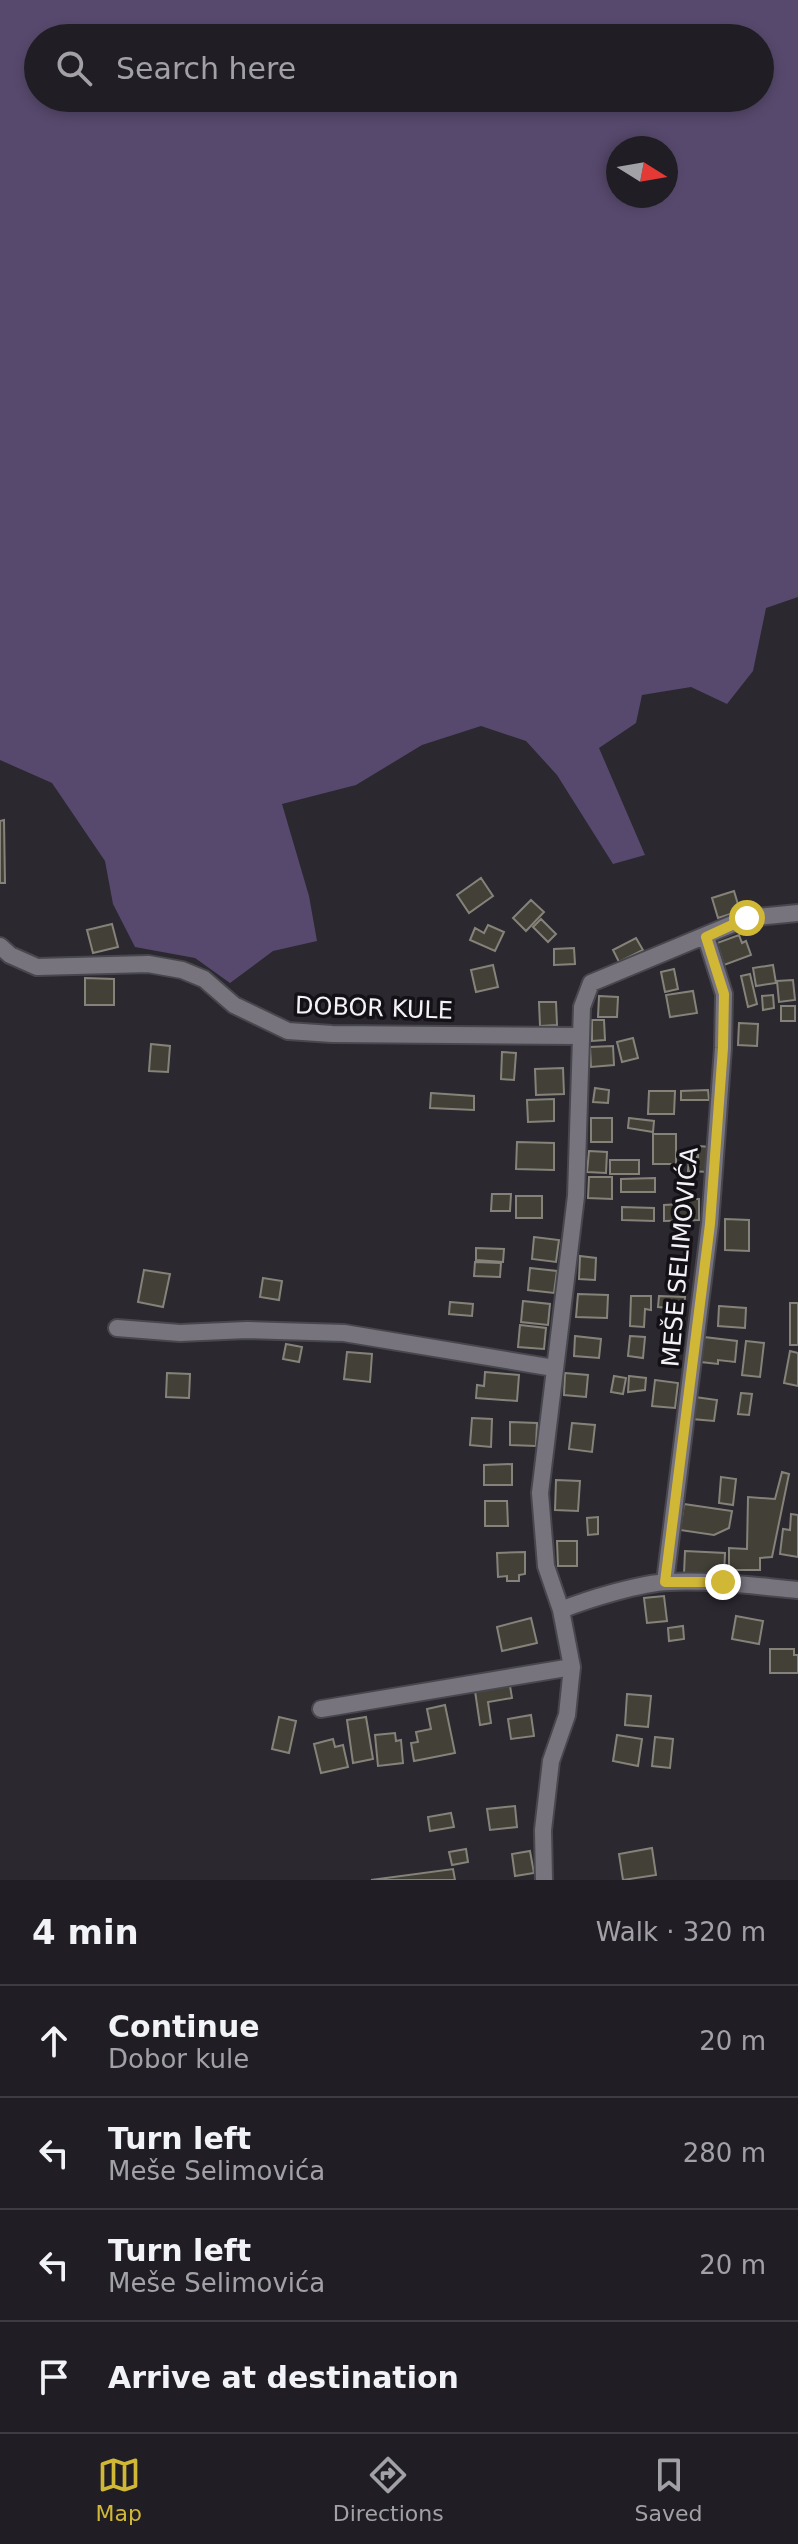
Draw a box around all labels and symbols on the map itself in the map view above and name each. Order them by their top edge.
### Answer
north arrow [606,136,678,208]
route start [729,900,765,936]
street label: DOBOR KULE [295,991,453,1025]
street label: MEŠE SELIMOVIĆA [654,1145,704,1368]
route end [705,1564,741,1600]

